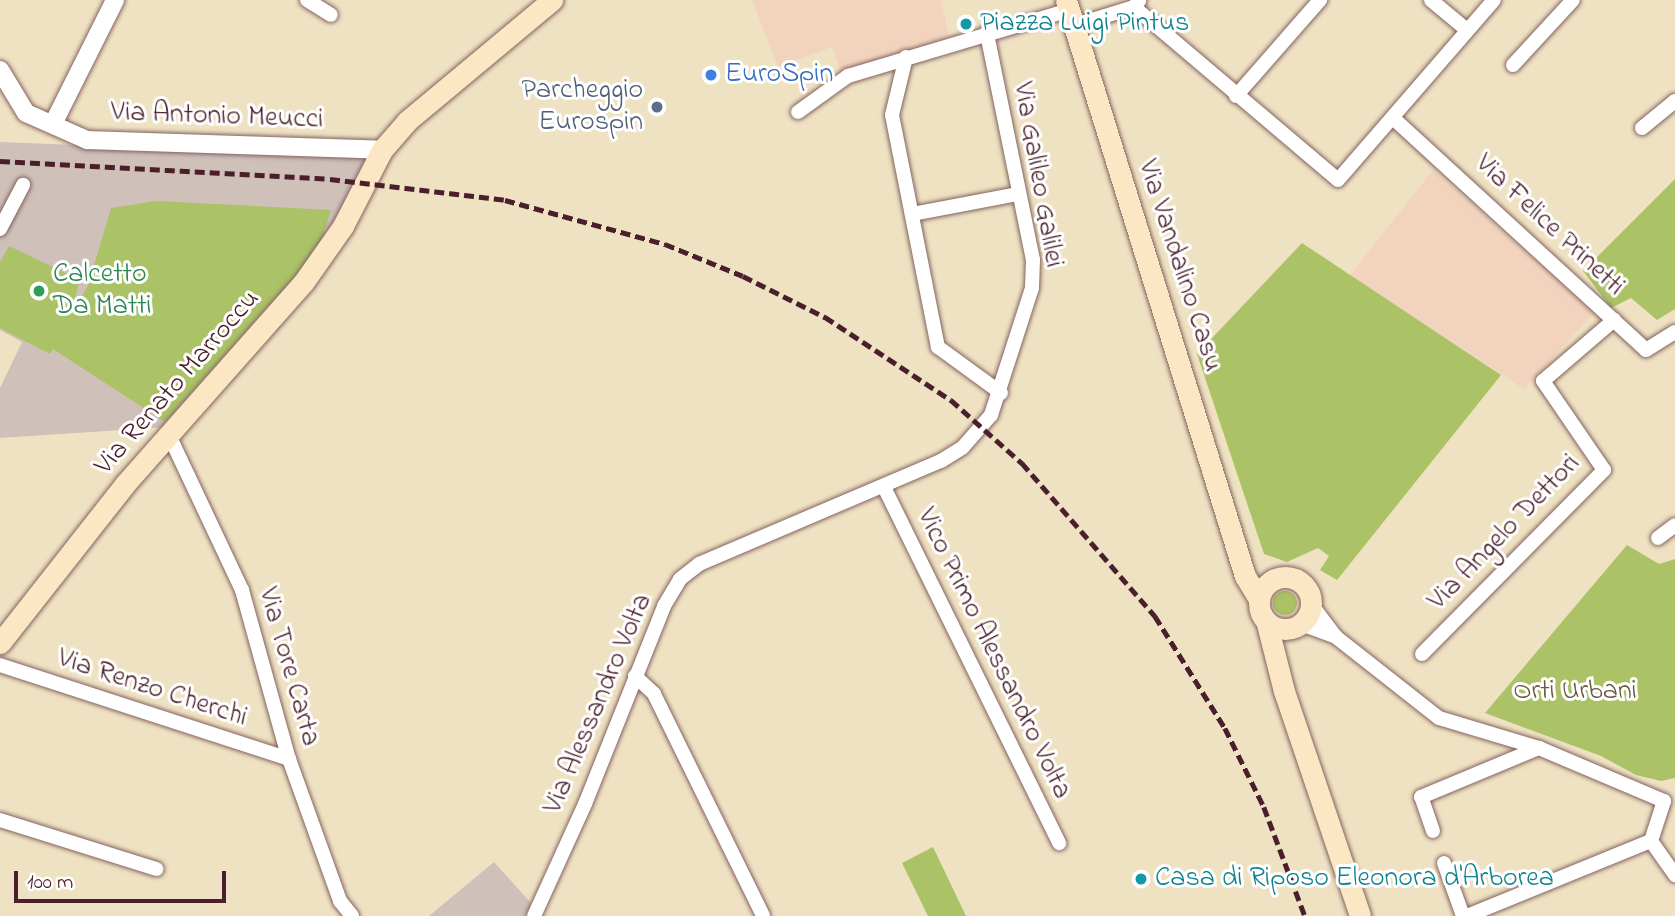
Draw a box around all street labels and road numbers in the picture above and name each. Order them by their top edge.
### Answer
street label: Via Galileo Galilei [1004,80,1070,270]
street label: Via Antonio Meucci [110,97,324,137]
street label: Via Felice Prinetti [1467,148,1631,304]
street label: Via Vandalino Casu [1129,156,1229,376]
street label: Via Renato Marroccu [88,283,268,483]
street label: Via Angelo Dettori [1422,448,1588,618]
street label: Vico Primo Alessandro Volta [908,503,1078,805]
street label: Via Tore Carta [249,584,327,750]
street label: Via Alessandro Volta [537,589,661,819]
street label: Via Renzo Cherchi [53,643,251,735]

